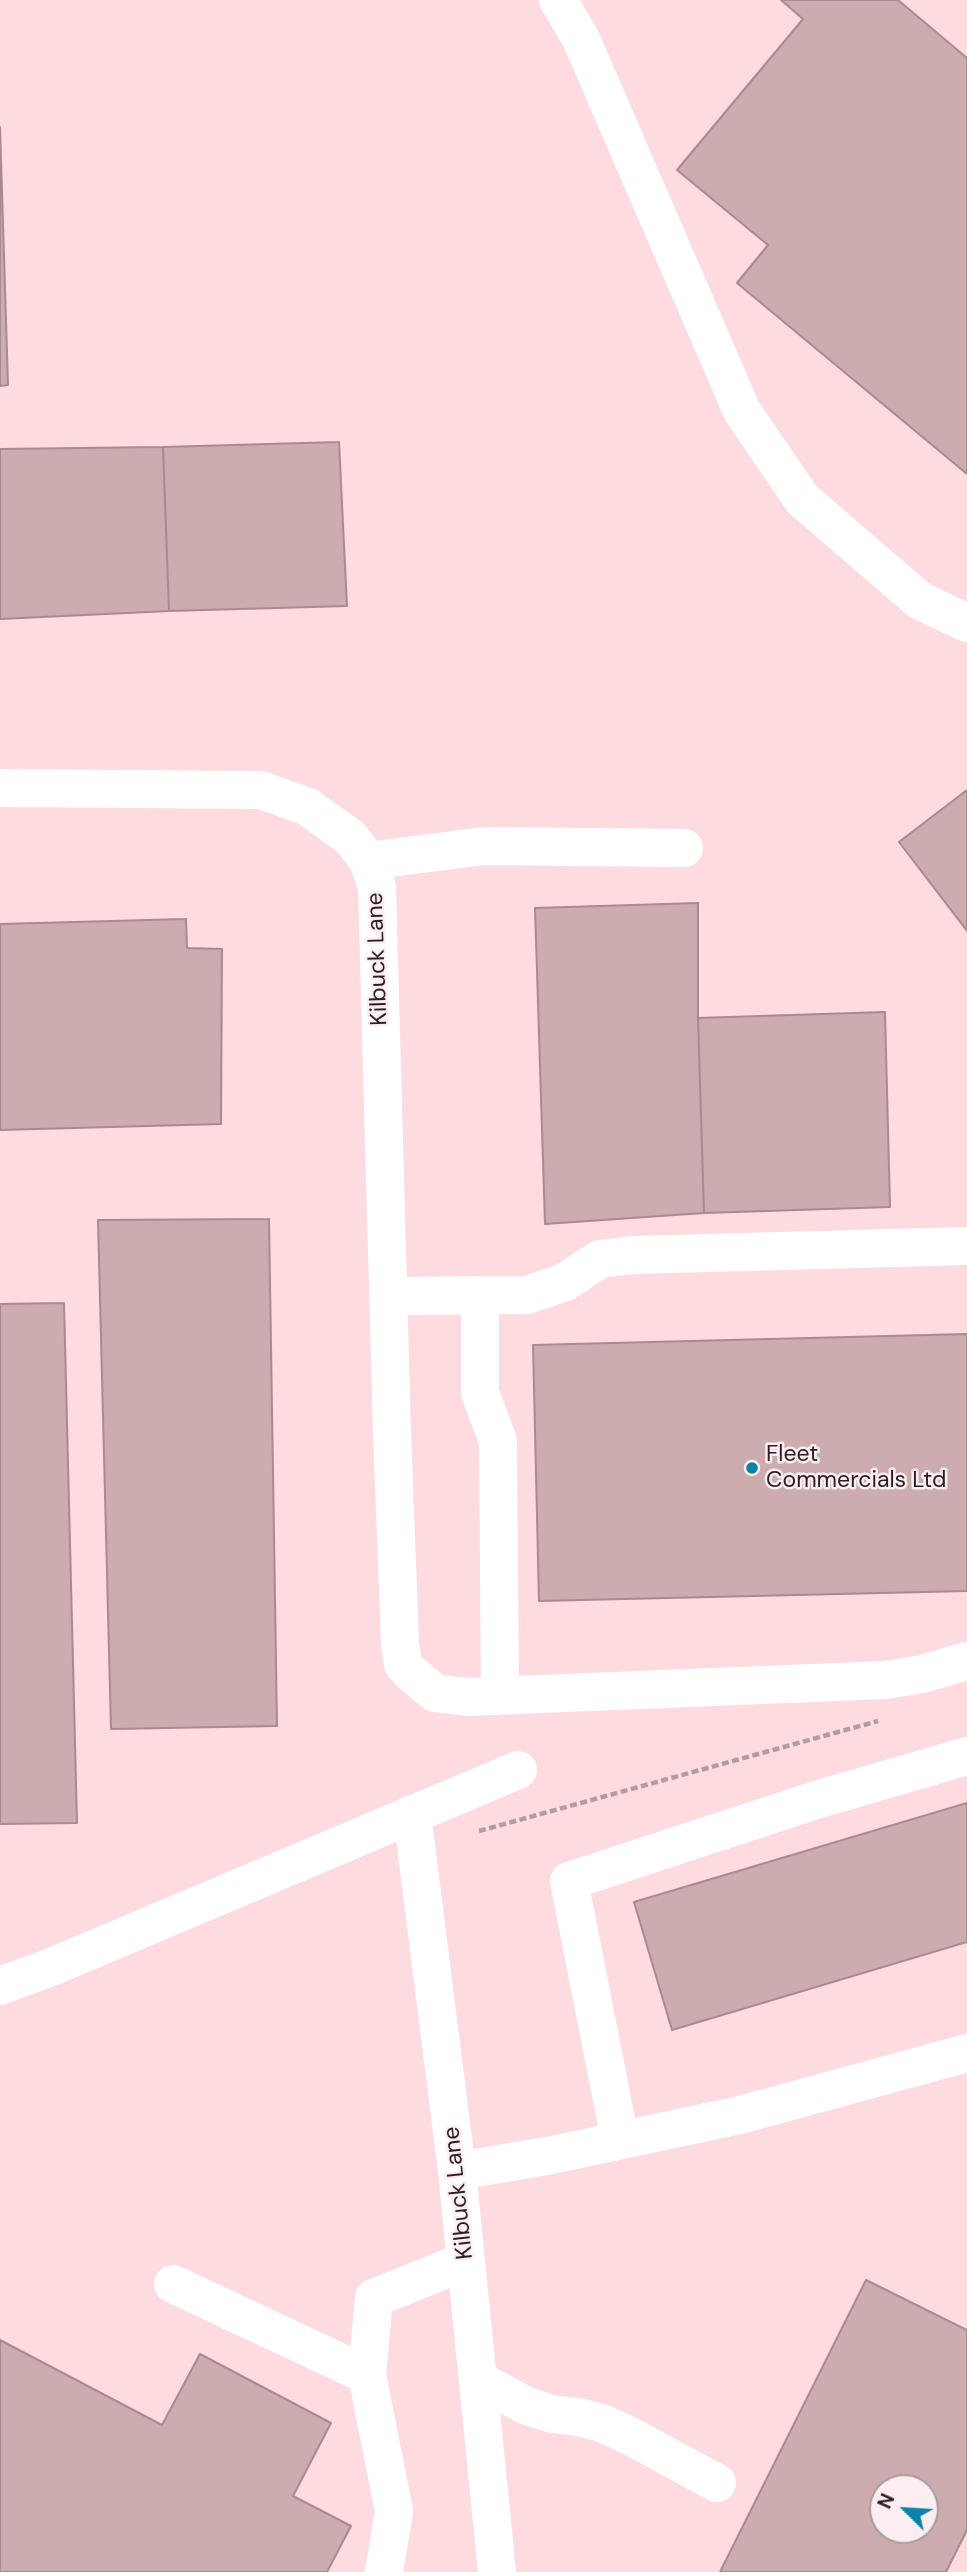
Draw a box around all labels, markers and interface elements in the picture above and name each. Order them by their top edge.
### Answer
street label: Kilbuck Lane [362,892,394,1026]
place label: Fleet Commercials Ltd [766,1441,946,1495]
marker: Fleet Commercials Ltd [744,1460,760,1476]
street label: Kilbuck Lane [438,2125,480,2261]
north arrow [869,2474,939,2544]
text: N [872,2490,900,2512]

